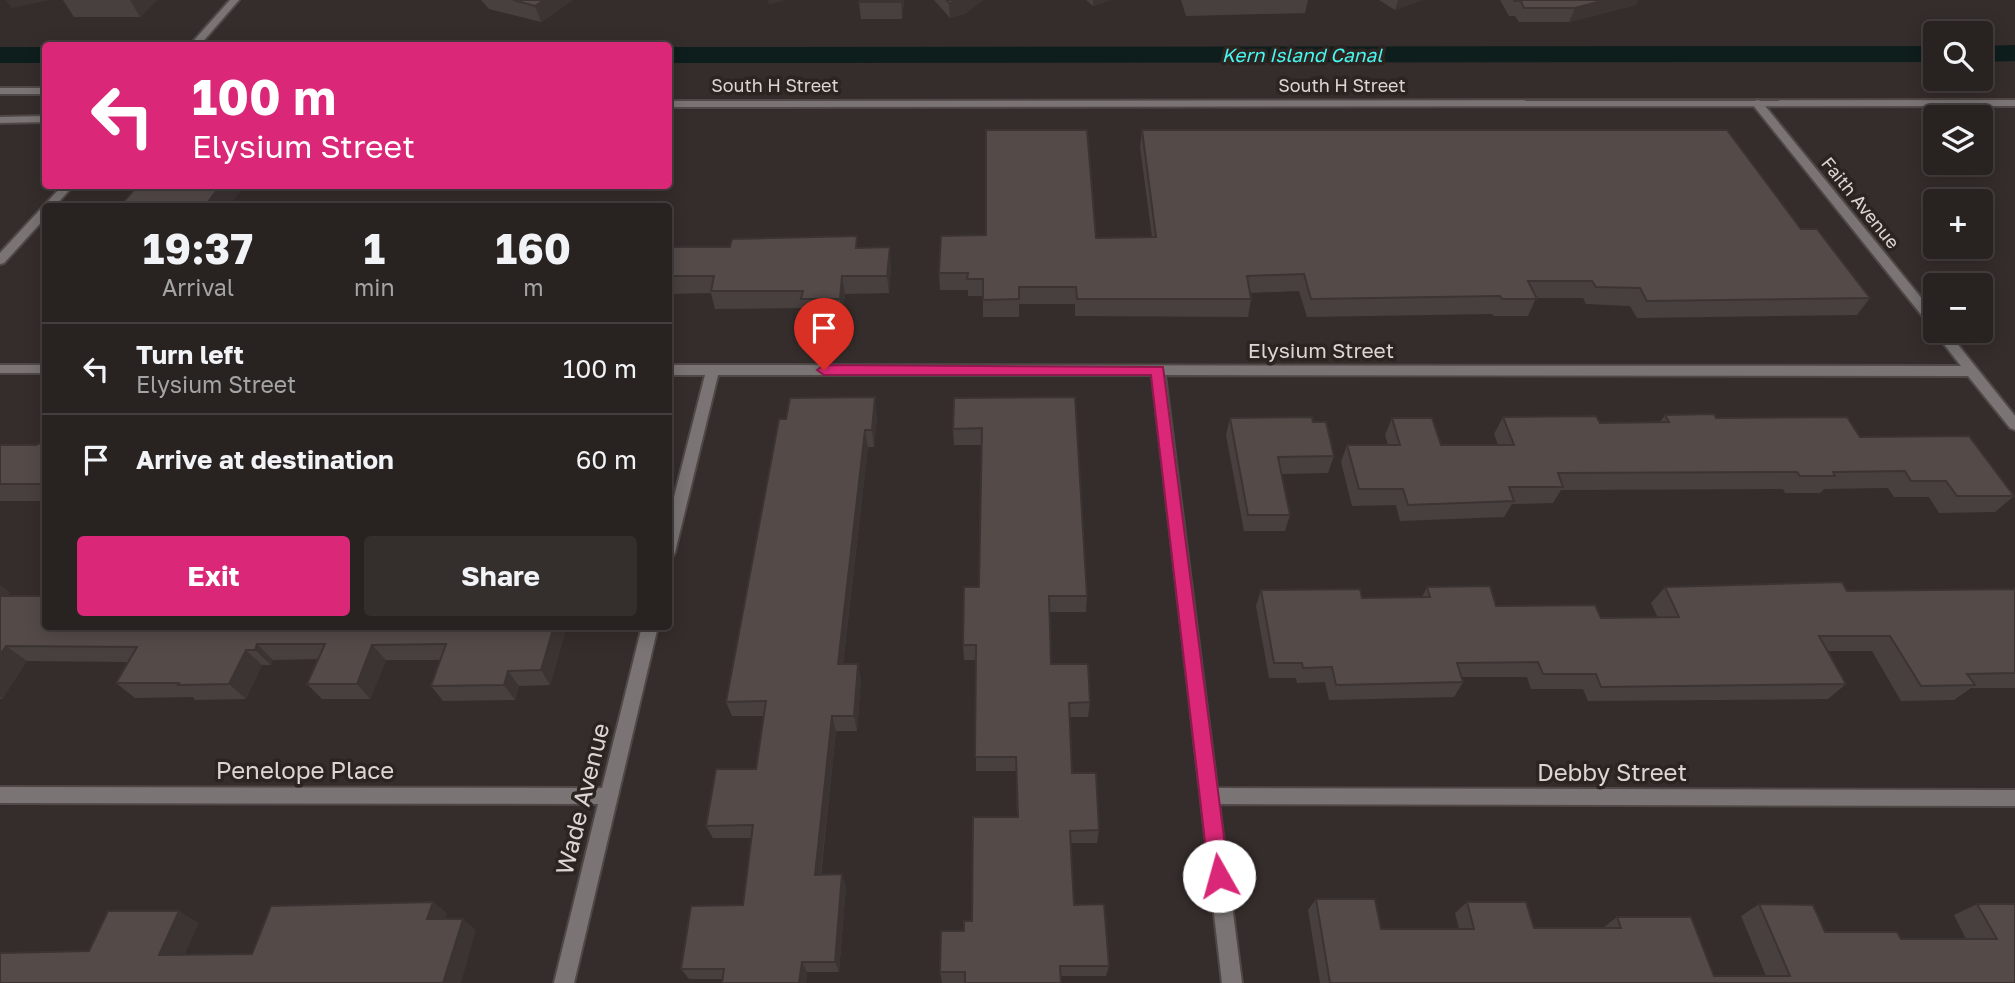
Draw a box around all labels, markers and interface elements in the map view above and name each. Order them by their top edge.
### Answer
map controls [1923,21,1993,343]
button: search [1923,21,1993,91]
water label: Kern Island Canal [1222,43,1383,66]
text: 100 m [192,67,336,126]
icon: left [77,70,168,161]
street label: South H Street [711,74,839,96]
street label: South H Street [1278,74,1406,96]
button: layers [1923,105,1993,175]
text: Elysium Street [192,127,415,165]
street label: Faith Avenue [1817,152,1904,253]
button: + [1923,189,1993,259]
text: 19:37 [143,223,253,273]
text: 1 [364,223,385,273]
text: 160 [496,223,571,273]
text: Arrival [162,273,234,301]
text: min [354,273,395,301]
text: m [523,273,544,301]
button: − [1923,273,1993,343]
pin [794,298,854,370]
icon: arrive [805,309,843,347]
street label: Elysium Street [1248,337,1394,363]
text: Turn left [136,339,244,370]
icon: left [77,350,115,388]
text: 100 m [563,353,637,384]
text: Elysium Street [136,370,296,398]
icon: arrive [77,441,115,479]
text: Arrive at destination [136,444,394,475]
text: 60 m [576,444,637,475]
button: Exit [77,536,350,616]
button: Share [364,536,637,616]
street label: Wade Avenue [549,720,614,877]
street label: Penelope Place [216,755,394,784]
street label: Debby Street [1537,757,1687,786]
position arrow [1182,839,1256,913]

